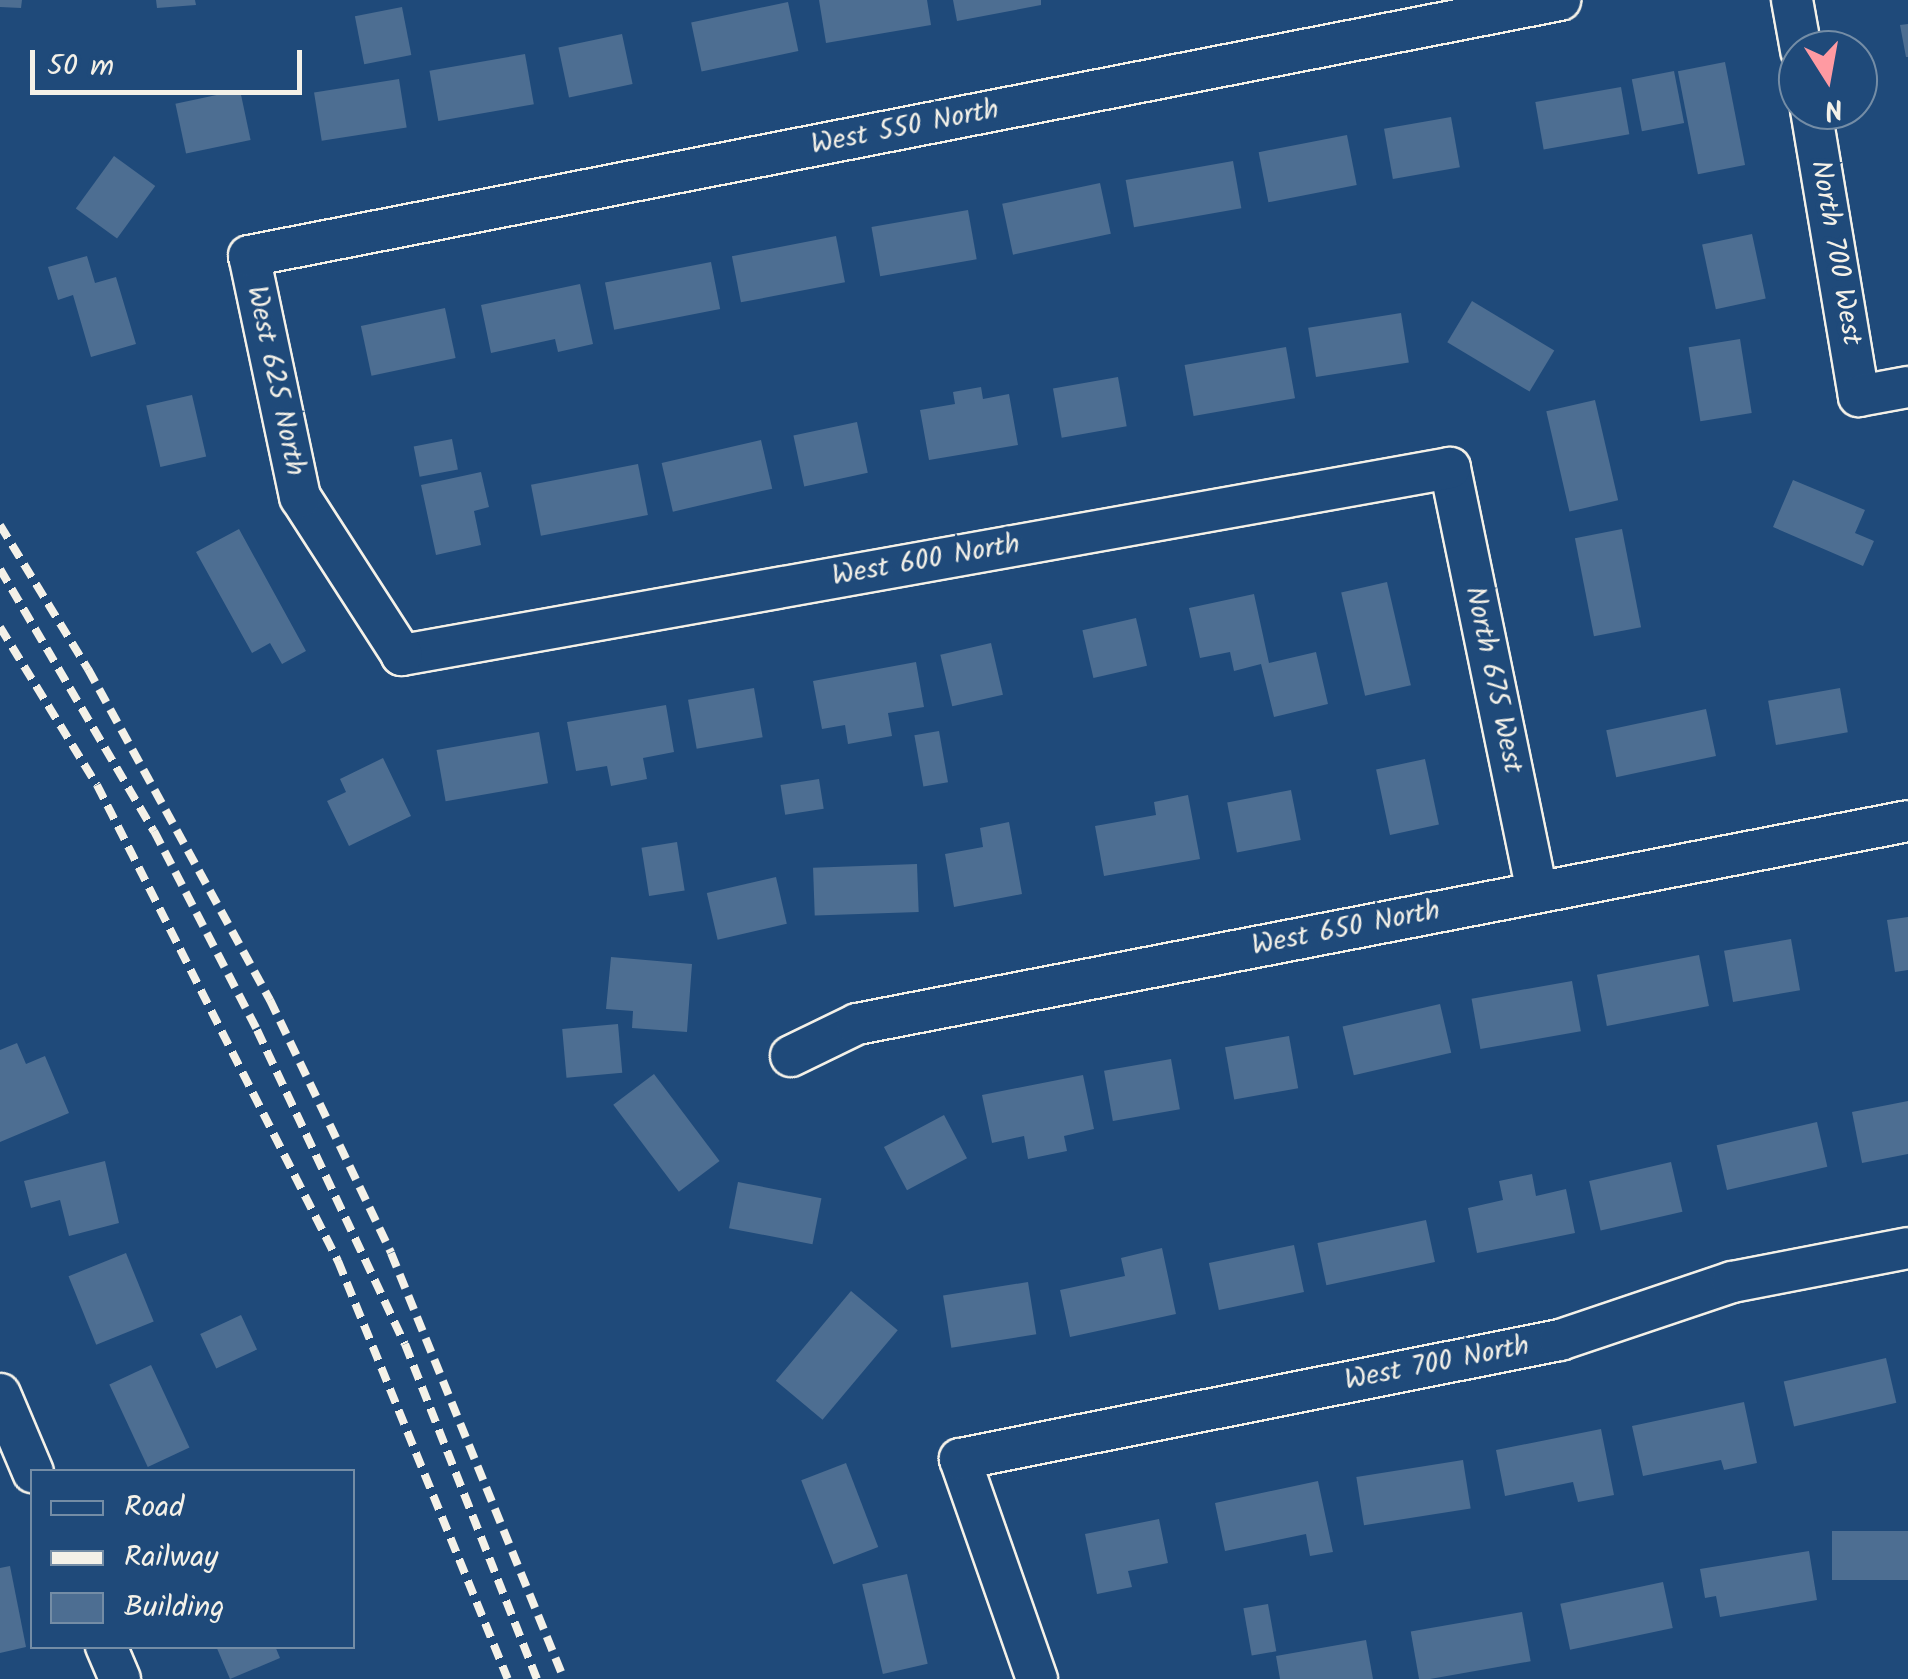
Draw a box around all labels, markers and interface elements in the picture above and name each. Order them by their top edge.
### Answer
scale bar [35,30,308,92]
north arrow [1778,30,1878,130]
text: 50 m [47,43,114,91]
text: N [1820,84,1846,132]
street label: West 550 North [808,93,1002,163]
street label: North 700 West [1802,158,1868,348]
street label: West 625 North [238,283,312,479]
street label: West 600 North [830,528,1022,594]
street label: North 675 West [1457,584,1529,776]
street label: West 650 North [1249,894,1443,964]
street label: West 700 North [1342,1330,1532,1398]
legend [30,1469,355,1649]
text: Road [124,1484,184,1532]
text: Railway [124,1534,218,1582]
text: Building [124,1584,224,1632]

